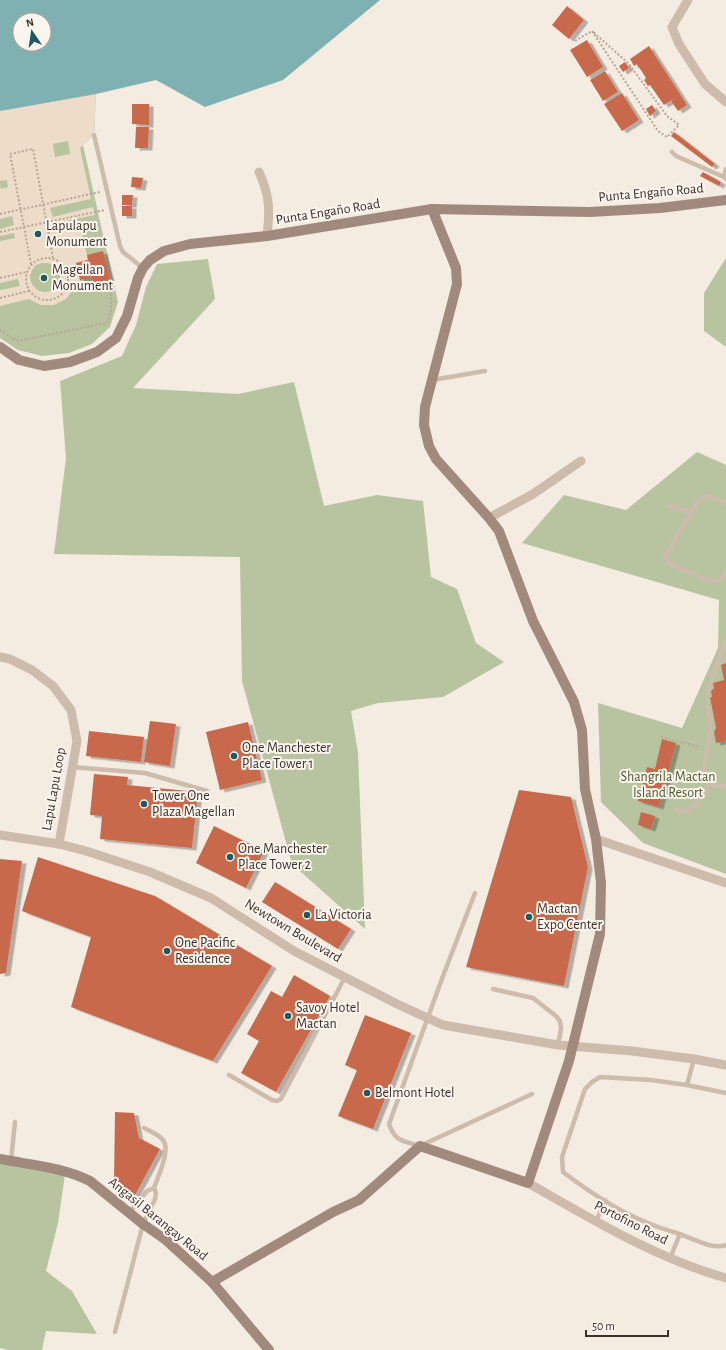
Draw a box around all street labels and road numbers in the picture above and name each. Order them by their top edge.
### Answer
street label: Punta Engaño Road [598,181,704,205]
street label: Punta Engaño Road [275,197,381,227]
street label: Lapu Lapu Loop [40,746,68,832]
street label: Newtown Boulevard [242,897,344,965]
street label: Angasil Barangay Road [106,1175,210,1263]
street label: Portofino Road [592,1198,670,1248]

